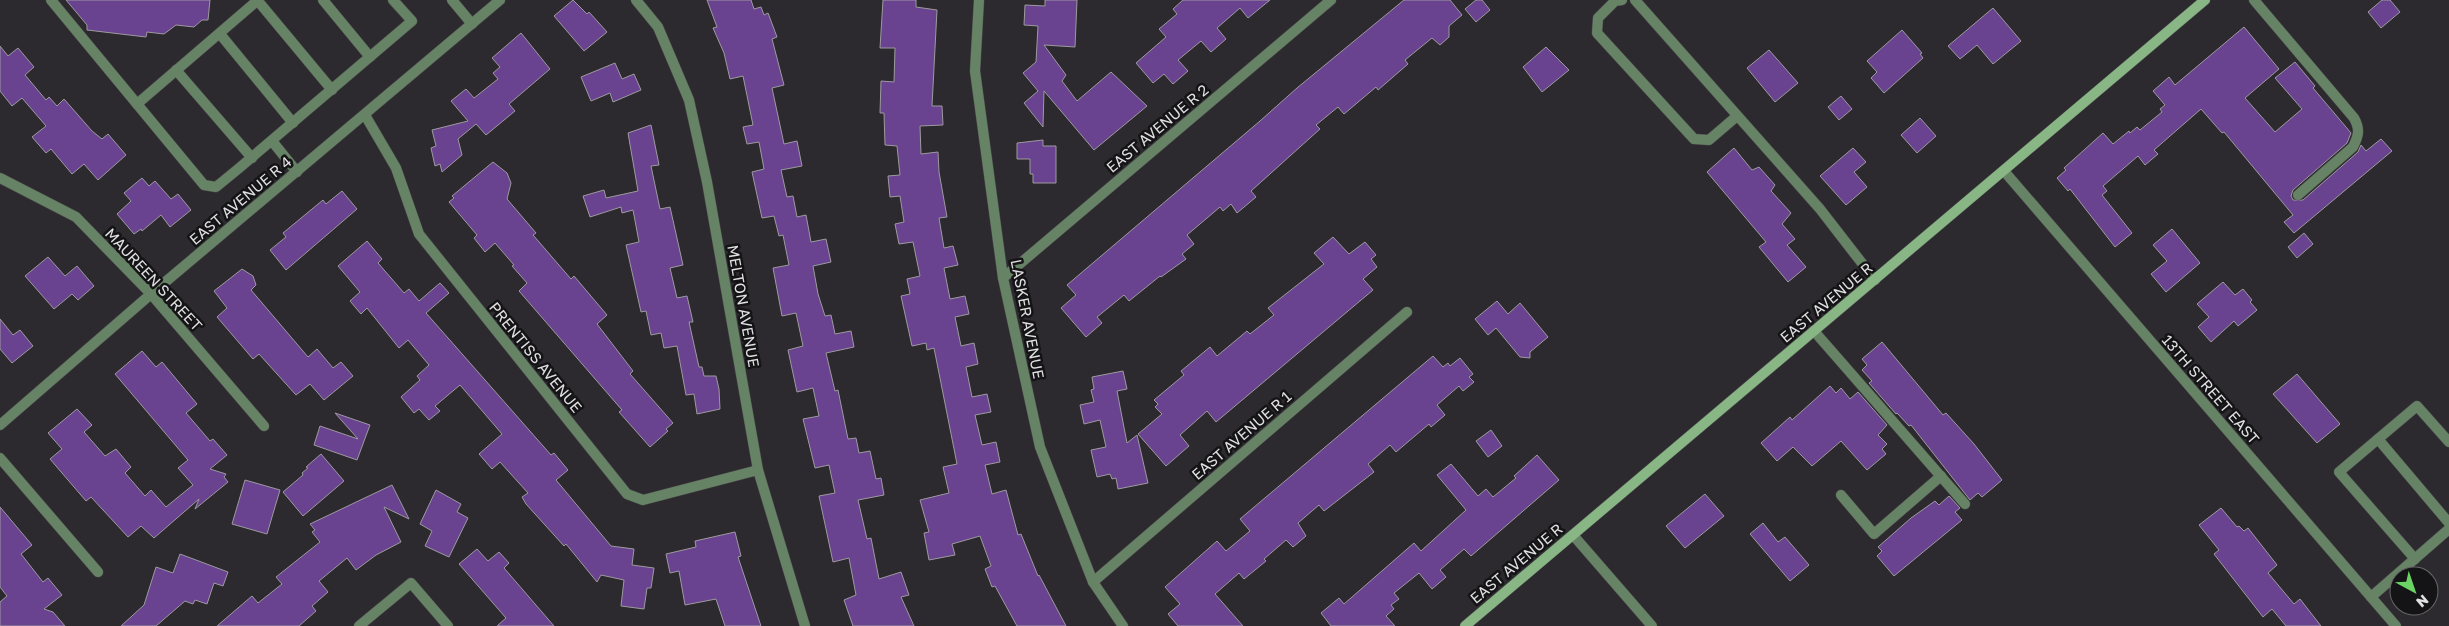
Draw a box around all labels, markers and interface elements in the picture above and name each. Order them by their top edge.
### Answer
street label: EAST AVENUE R 2 [1102,80,1212,176]
street label: EAST AVENUE R 4 [185,152,295,248]
street label: MAUREEN STREET [102,224,206,334]
street label: MELTON AVENUE [724,243,764,369]
street label: LASKER AVENUE [1008,258,1048,380]
street label: EAST AVENUE R [1776,258,1876,346]
street label: PRENTISS AVENUE [486,298,586,416]
street label: 13TH STREET EAST [2159,331,2263,447]
street label: EAST AVENUE R 1 [1188,387,1294,483]
street label: EAST AVENUE R [1466,519,1566,607]
north arrow [2389,566,2439,616]
text: N [2413,591,2432,611]

